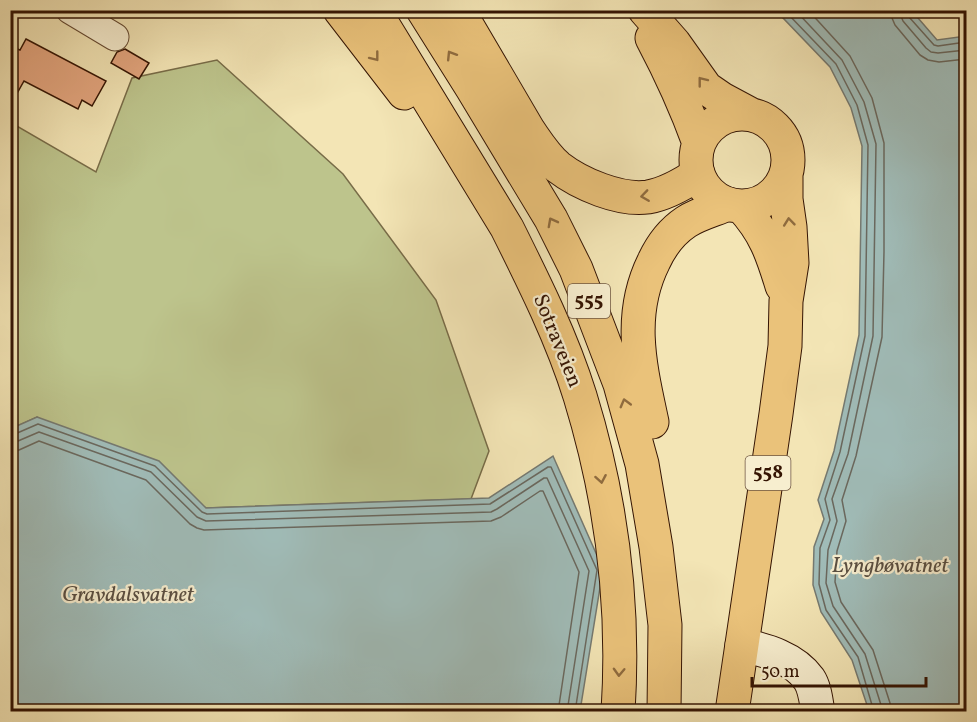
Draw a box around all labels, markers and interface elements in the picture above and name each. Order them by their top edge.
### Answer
one-way arrow [368,50,379,61]
one-way arrow [448,51,459,62]
one-way arrow [698,77,709,88]
one-way arrow [640,190,649,202]
one-way arrow [548,218,559,229]
one-way arrow [783,218,796,227]
road number: 555 [568,284,610,318]
street label: Sotraveien [525,290,589,392]
one-way arrow [620,398,632,409]
road number: 558 [746,456,790,490]
one-way arrow [594,473,607,483]
water label: Lyngbøvatnet [832,551,949,582]
water label: Gravdalsvatnet [62,580,195,611]
scale bar [752,650,926,688]
text: 50 m [761,660,800,685]
one-way arrow [613,668,625,677]

